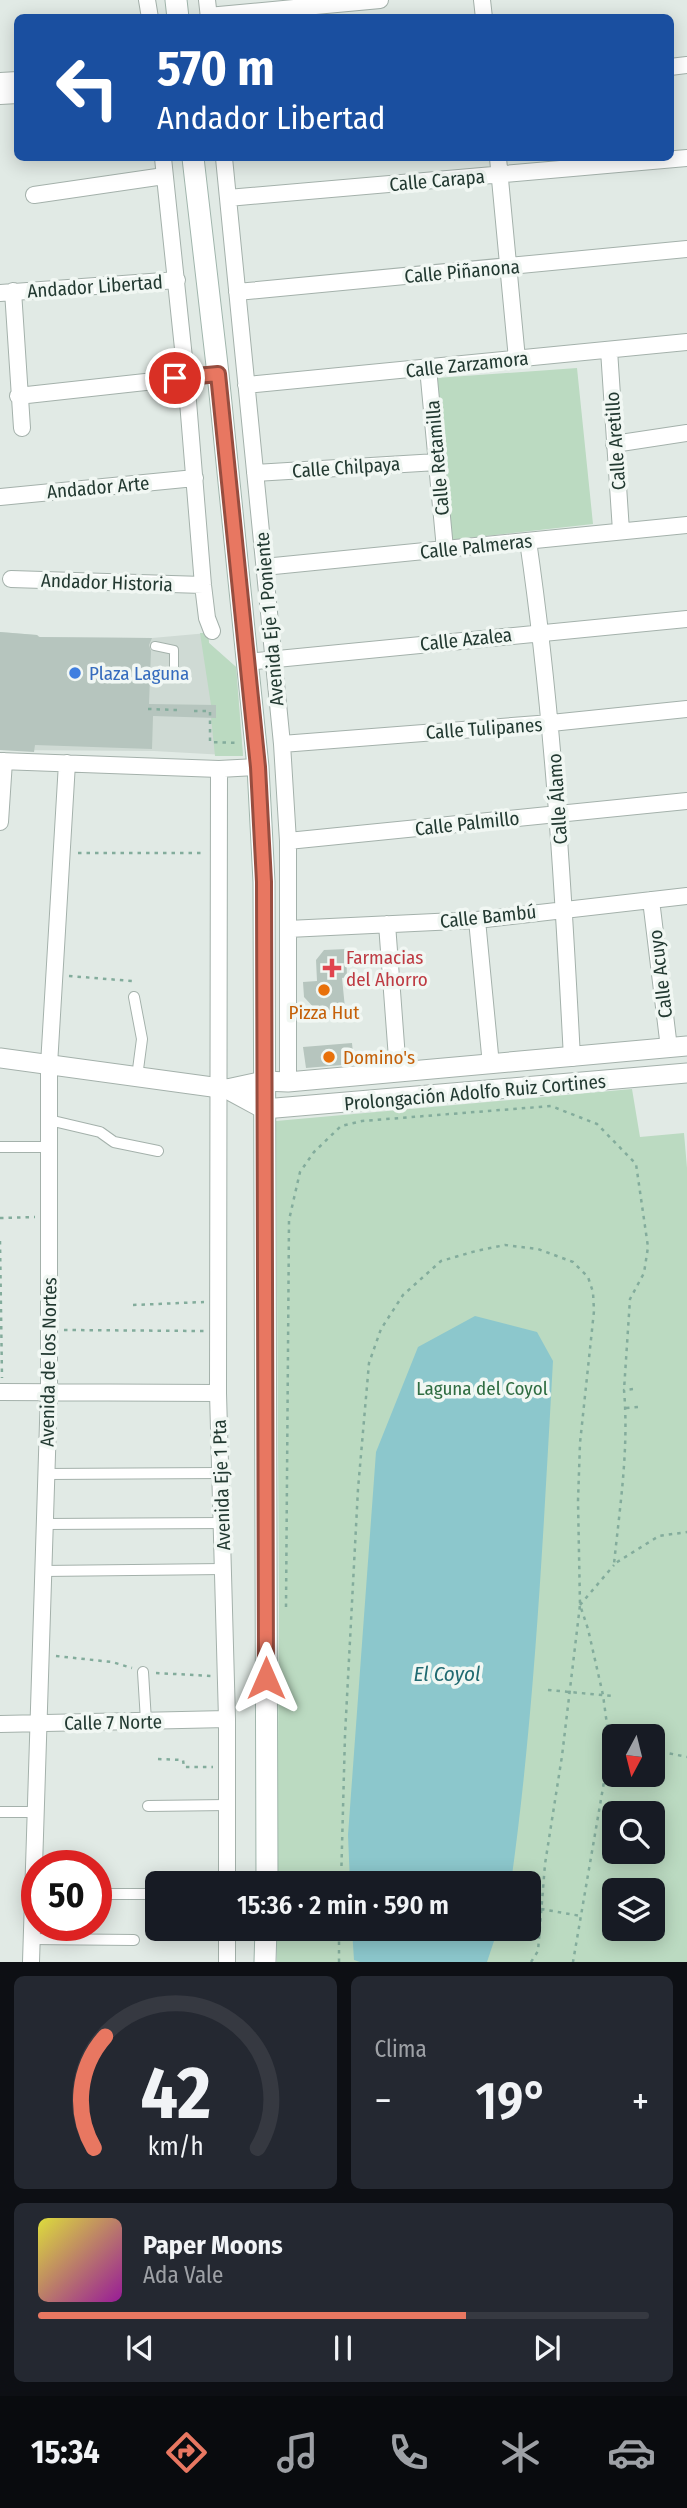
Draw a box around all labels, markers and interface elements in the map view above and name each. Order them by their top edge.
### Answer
text: 570 m [157,39,275,98]
icon: left [42,42,133,133]
text: Andador Libertad [157,99,386,137]
street label: Calle Carapa [388,165,486,196]
street label: Calle Piñanona [403,255,521,288]
street label: Andador Libertad [27,270,164,303]
street label: Calle Zarzamora [405,347,530,382]
pin [145,348,205,408]
icon: arrive [156,359,194,397]
street label: Calle Aretillo [601,391,630,491]
street label: Calle Retamilla [421,399,454,517]
street label: Calle Chilpaya [291,452,401,483]
street label: Andador Arte [46,472,150,503]
street label: Calle Palmeras [419,529,533,564]
street label: Avenida Eje 1 Poniente [250,531,289,707]
street label: Andador Historia [41,569,173,596]
street label: Calle Azalea [419,623,513,656]
place label: Plaza Laguna [89,662,189,685]
marker: Plaza Laguna [67,665,83,681]
street label: Calle Tulipanes [425,713,543,744]
street label: Calle Álamo [543,753,572,845]
street label: Calle Palmillo [414,807,520,840]
street label: Calle Bambú [439,900,537,933]
street label: Calle Acuyo [644,929,677,1019]
place label: Farmacias del Ahorro [346,946,428,991]
marker: Farmacias del Ahorro [324,960,340,976]
marker: Pizza Hut [316,982,332,998]
place label: Pizza Hut [289,1001,360,1024]
place label: Domino's [343,1046,415,1069]
marker: Domino's [321,1049,337,1065]
street label: Prolongación Adolfo Ruiz Cortines [343,1070,607,1115]
street label: Avenida de los Nortes [36,1277,61,1447]
park label: Laguna del Coyol [416,1377,548,1400]
street label: Avenida Eje 1 Pta [208,1419,235,1551]
position arrow [229,1641,303,1715]
water label: El Coyol [413,1661,481,1687]
street label: Calle 7 Norte [64,1710,162,1735]
north arrow [602,1724,665,1787]
map controls [602,1724,665,1941]
button: search [602,1801,665,1864]
speed limit sign: 50 [21,1850,112,1941]
button: layers [602,1878,665,1941]
text: 15:36 · 2 min · 590 m [237,1890,449,1921]
text: Clima [375,2035,427,2063]
text: 42 [140,2051,210,2138]
text: 19° [475,2070,548,2133]
text: − [375,2078,392,2124]
text: + [632,2078,649,2124]
text: km/h [147,2132,203,2162]
text: Paper Moons [143,2230,283,2261]
text: Ada Vale [143,2261,223,2289]
icon: previous [121,2329,159,2367]
icon: pause [324,2329,362,2367]
icon: next [528,2329,566,2367]
icon: directions [162,2428,211,2477]
icon: music [273,2428,322,2477]
icon: phone [384,2428,433,2477]
icon: climate [496,2428,545,2477]
icon: car [607,2428,656,2477]
text: 15:34 [31,2433,100,2471]

